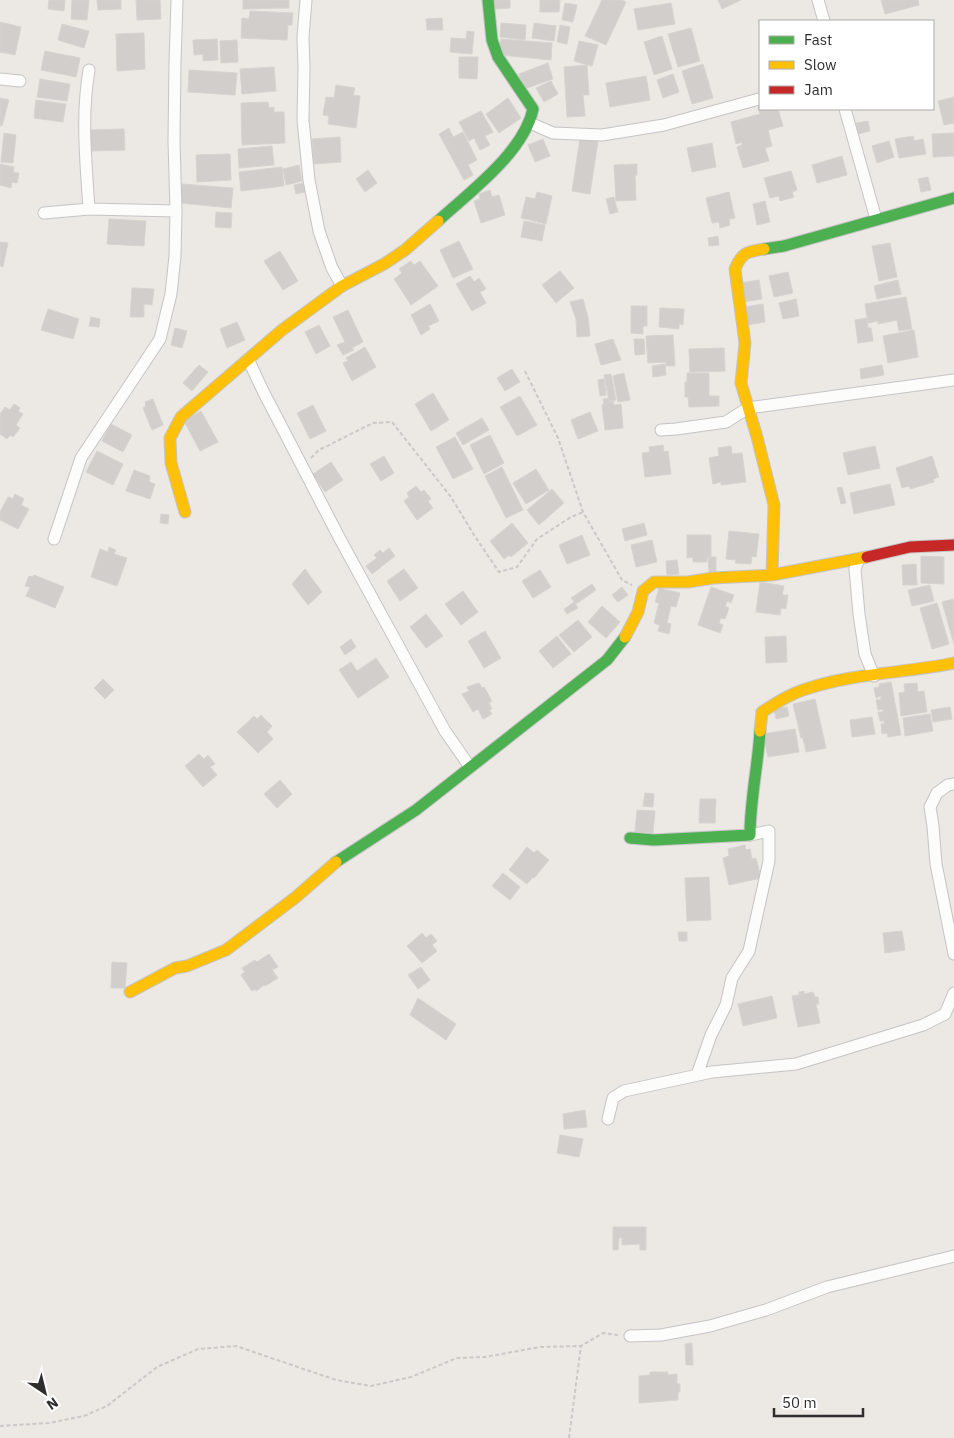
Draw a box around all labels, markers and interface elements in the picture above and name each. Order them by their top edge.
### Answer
legend [759,20,934,110]
text: Fast [804,30,832,49]
text: Slow [804,55,837,74]
text: Jam [804,80,833,99]
north arrow [20,1368,70,1418]
scale bar [774,1386,863,1418]
text: N [43,1393,62,1414]
text: 50 m [782,1393,817,1412]

